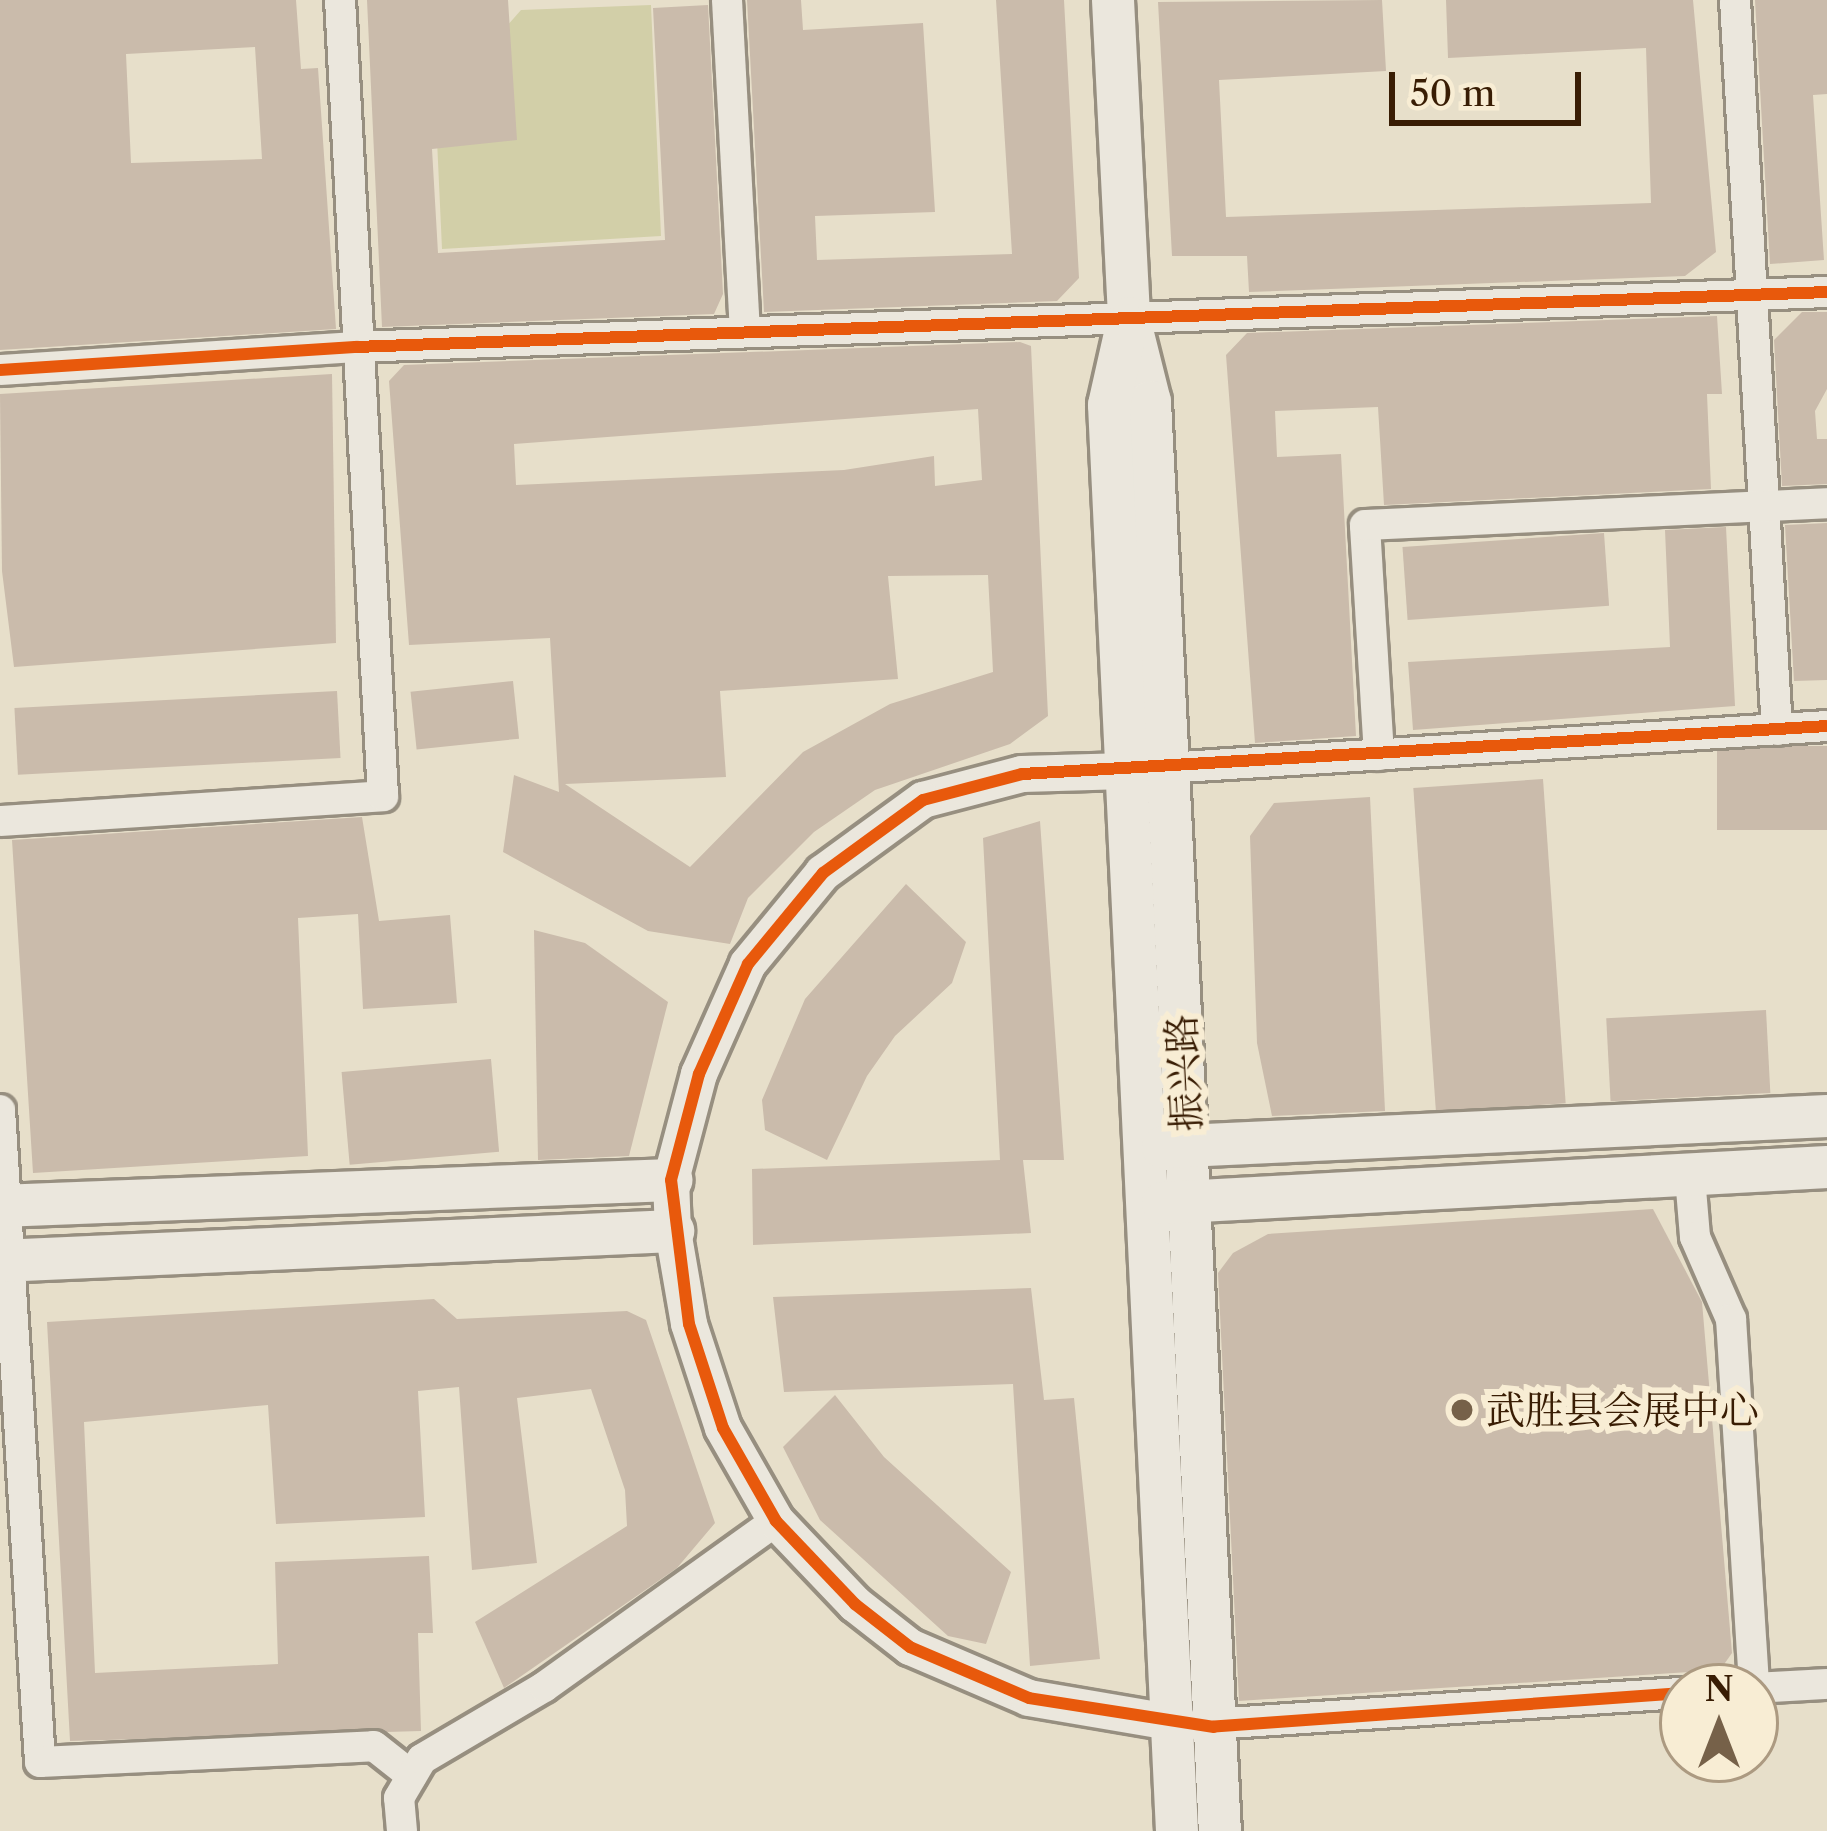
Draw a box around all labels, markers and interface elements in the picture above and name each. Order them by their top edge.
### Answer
scale bar [1395,48,1587,122]
text: 50 m [1410,71,1495,115]
street label: 振兴路 [1158,1013,1210,1133]
place label: 武胜县会展中心 [1486,1387,1759,1433]
marker: 武胜县会展中心 [1449,1397,1475,1423]
north arrow [1659,1663,1779,1783]
text: N [1705,1669,1733,1710]

